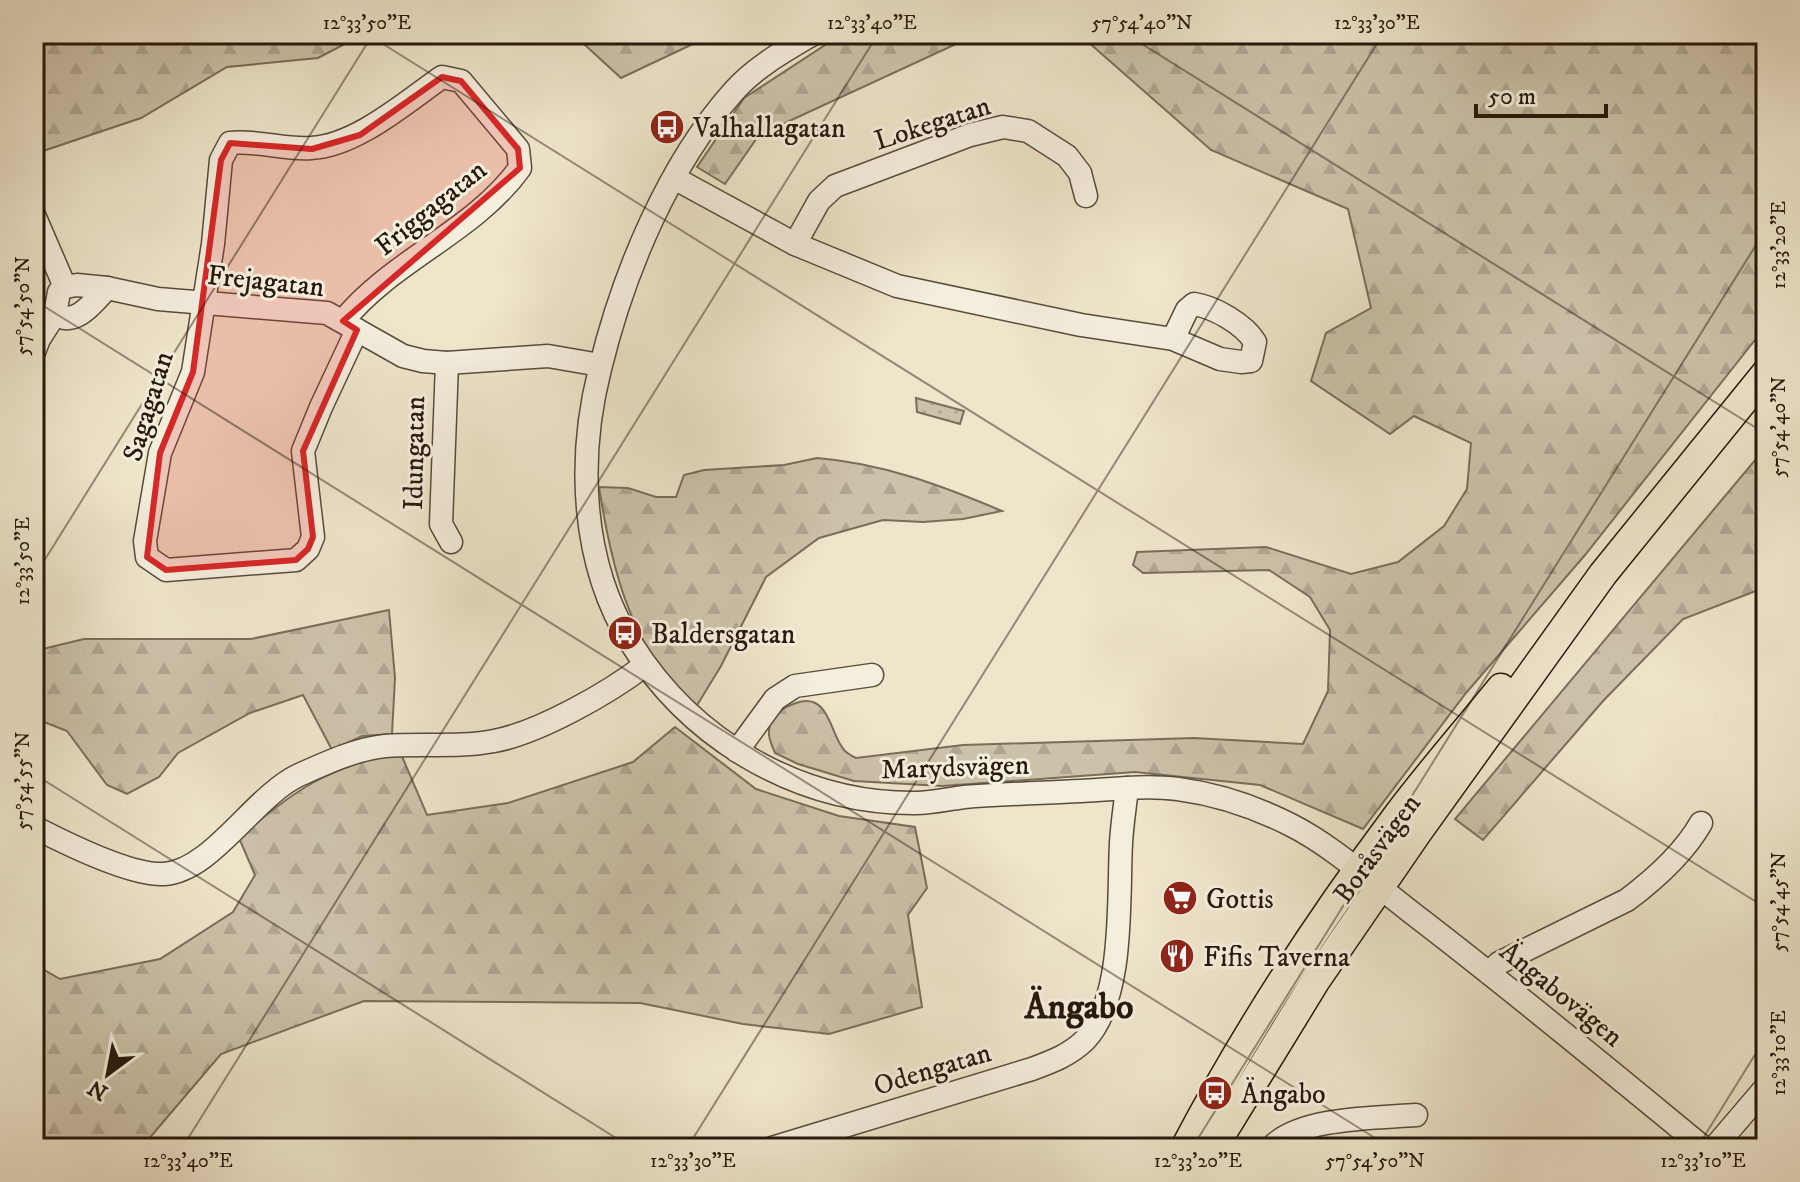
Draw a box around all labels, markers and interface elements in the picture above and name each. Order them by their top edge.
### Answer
text: 12°33'50"E [323,11,411,36]
text: 12°33'40"E [827,11,917,36]
text: 57°54'40"N [1091,11,1193,36]
text: 12°33'30"E [1334,11,1420,36]
scale bar [1476,68,1606,118]
text: 50 m [1488,82,1536,112]
street label: Lokegatan [870,88,995,159]
bus stop icon: Valhallagatan [648,108,686,146]
place label: Valhallagatan [692,111,846,146]
street label: Friggagatan [368,152,494,264]
text: 12°33'20"E [1767,201,1792,289]
text: 57°54'50"N [11,256,36,356]
street label: Frejagatan [206,258,326,305]
street label: Sagagatan [115,347,182,466]
text: 57°54'40"N [1767,376,1792,478]
street label: Idungatan [396,395,433,511]
text: 12°33'50"E [11,517,36,605]
bus stop icon: Baldersgatan [606,614,644,652]
place label: Baldersgatan [651,617,796,652]
text: 57°54'55"N [11,732,36,830]
street label: Marydsvägen [880,747,1030,788]
street label: Boråsvägen [1326,787,1429,911]
text: 57°54'45"N [1767,852,1792,952]
supermarket icon: Gottis [1161,879,1199,917]
place label: Gottis [1206,882,1274,917]
street label: Ängabovägen [1492,934,1630,1055]
restaurant icon: Fifis Taverna [1158,937,1196,975]
place label: Fifis Taverna [1203,940,1350,975]
district label: Ängabo [1024,985,1133,1030]
text: 12°33'10"E [1767,1010,1792,1096]
north arrow [68,1034,148,1114]
street label: Odengatan [869,1035,996,1104]
text: N [83,1073,113,1106]
bus stop icon: Ängabo [1196,1074,1234,1112]
place label: Ängabo [1241,1077,1326,1112]
text: 12°33'40"E [143,1149,233,1174]
text: 12°33'30"E [650,1149,736,1174]
text: 12°33'20"E [1154,1149,1242,1174]
text: 57°54'50"N [1325,1149,1425,1174]
text: 12°33'10"E [1660,1149,1746,1174]

